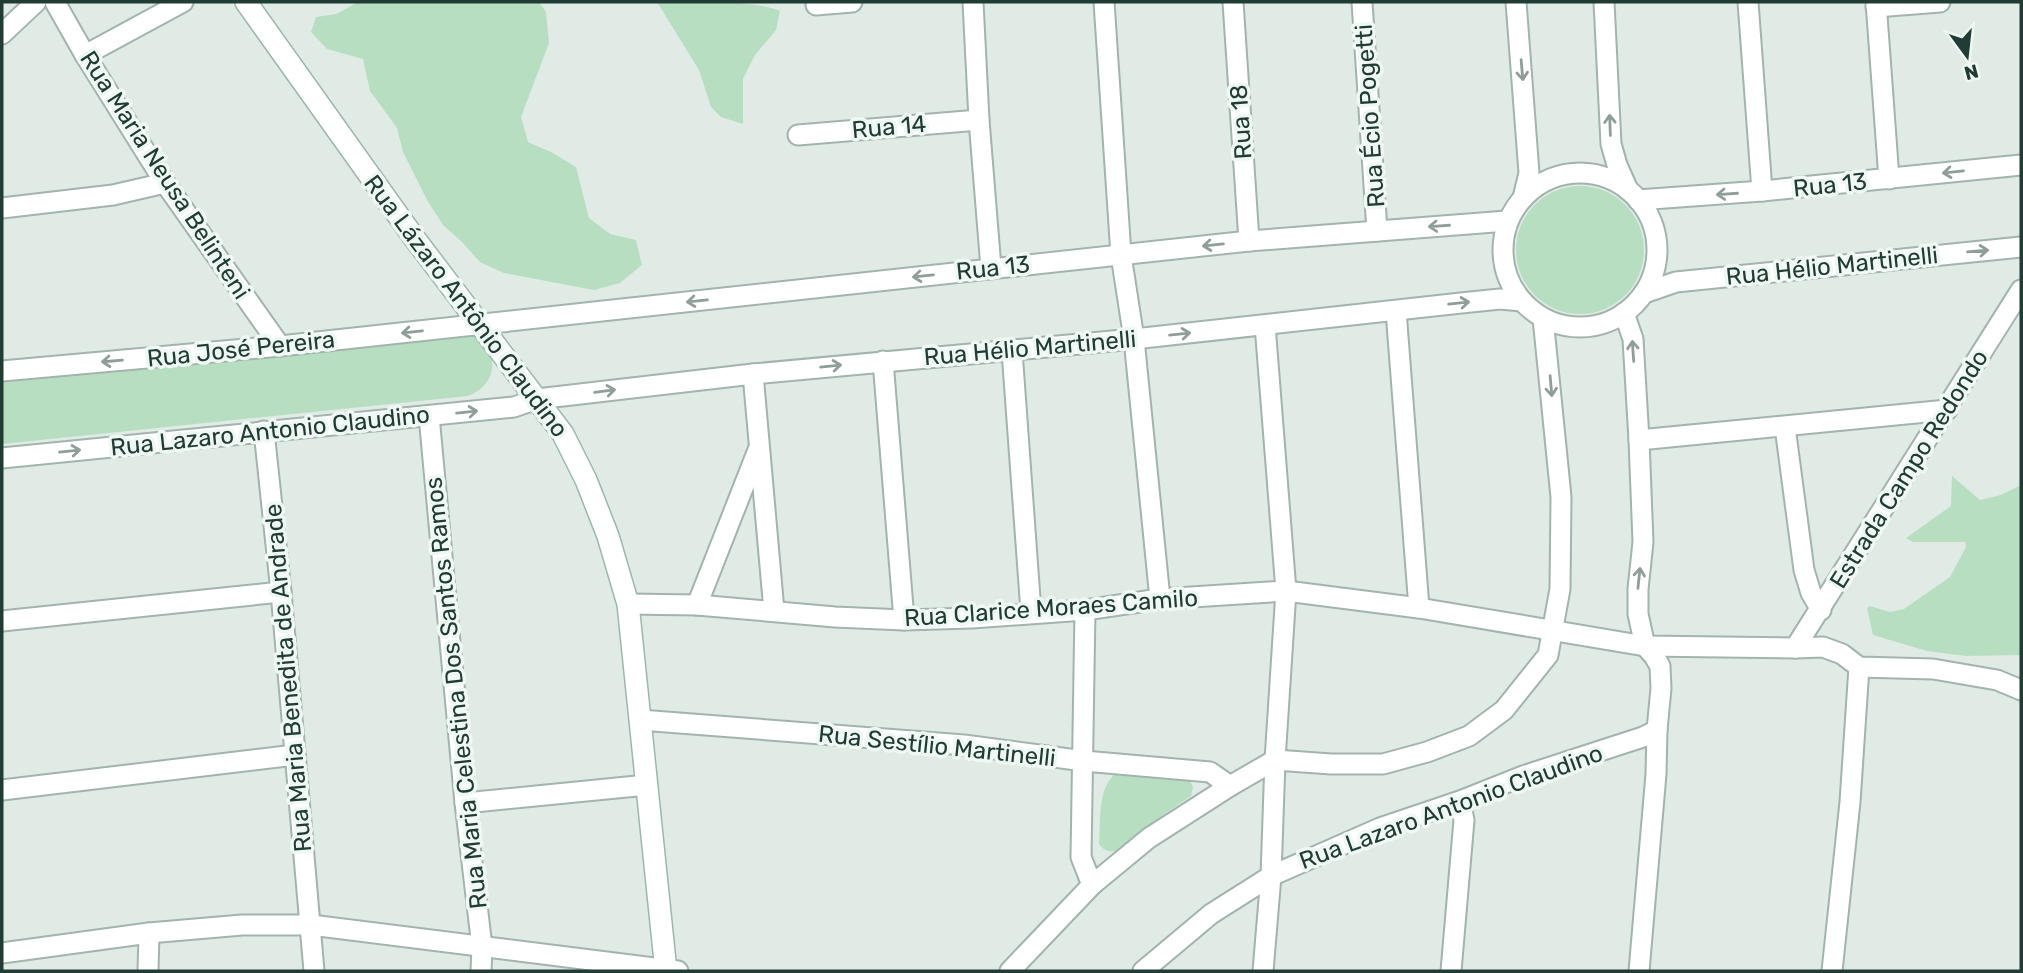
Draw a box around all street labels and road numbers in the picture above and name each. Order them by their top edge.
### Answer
street label: Rua Écio Pogetti [1350,23,1390,209]
street label: Rua Maria Neusa Belinteni [74,46,256,304]
street label: Rua 18 [1224,84,1258,160]
street label: Rua 14 [851,110,927,144]
street label: Rua 13 [1792,167,1868,203]
street label: Rua Lázaro Antônio Claudino [358,169,574,443]
street label: Rua Hélio Martinelli [1724,241,1940,291]
street label: Rua 13 [955,250,1031,286]
street label: Rua José Pereira [146,325,336,373]
street label: Rua Hélio Martinelli [923,325,1137,371]
street label: Estrada Campo Redondo [1824,345,1994,593]
street label: Rua Lazaro Antonio Claudino [109,400,431,462]
street label: Rua Maria Celestina Dos Santos Ramos [419,476,493,910]
street label: Rua Maria Benedita de Andrade [259,503,317,853]
street label: Rua Clarice Moraes Camilo [903,584,1199,632]
street label: Rua Sestílio Martinelli [817,720,1057,772]
street label: Rua Lazaro Antonio Claudino [1295,739,1607,875]

